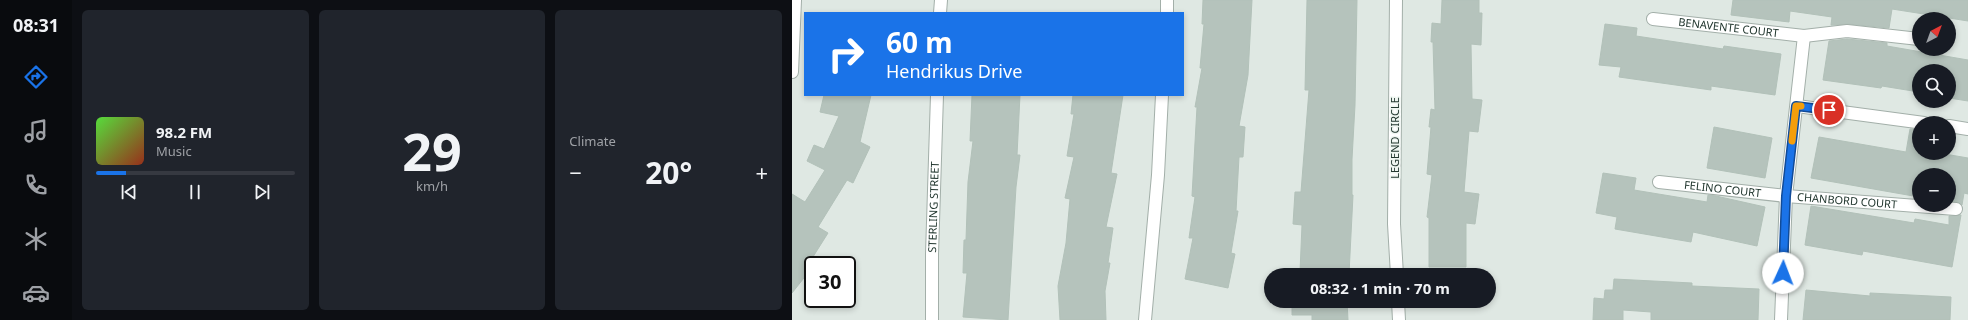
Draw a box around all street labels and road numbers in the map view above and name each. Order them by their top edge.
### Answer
street label: BENAVENTE COURT [1678,14,1780,40]
street label: LEGEND CIRCLE [1387,97,1402,179]
street label: STERLING STREET [924,161,942,253]
street label: FELINO COURT [1683,177,1762,200]
street label: CHANBORD COURT [1796,189,1898,211]

